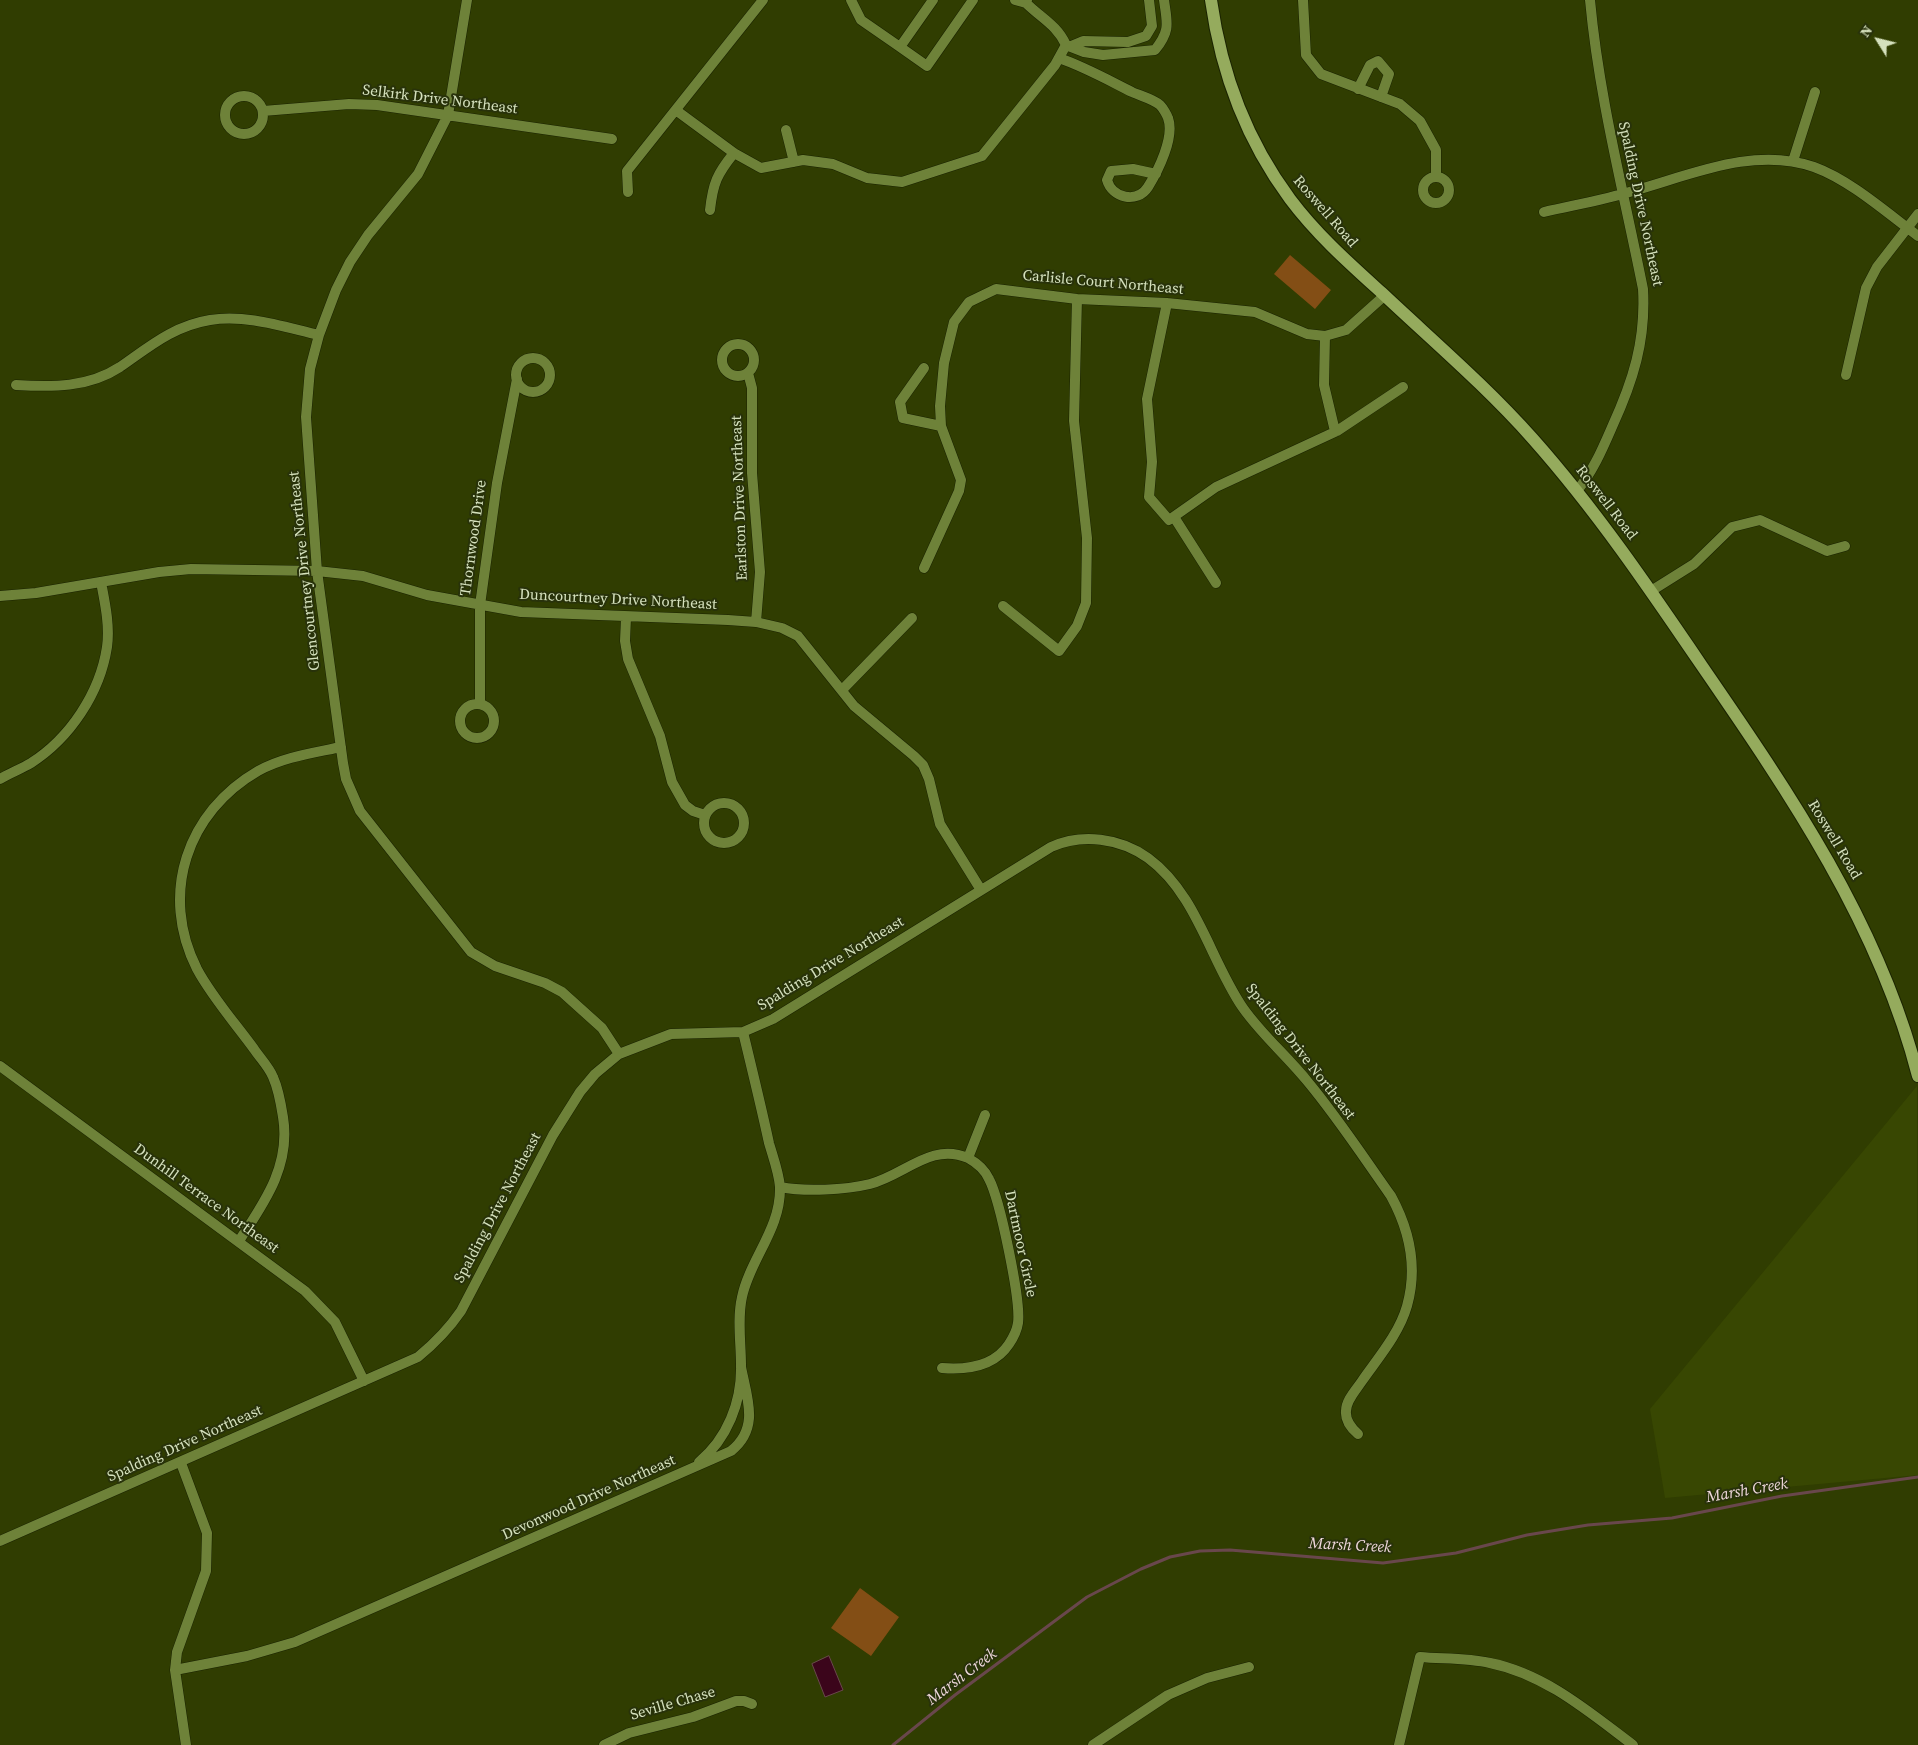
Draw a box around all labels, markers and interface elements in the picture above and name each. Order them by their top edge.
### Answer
north arrow [1853,15,1903,65]
text: N [1855,21,1877,41]
street label: Selkirk Drive Northeast [361,82,519,118]
street label: Spalding Drive Northeast [1614,120,1666,288]
street label: Roswell Road [1289,172,1361,252]
street label: Carlisle Court Northeast [1022,267,1184,299]
street label: Earlston Drive Northeast [728,415,752,581]
street label: Roswell Road [1571,462,1641,544]
street label: Glencourtney Drive Northeast [286,470,324,672]
street label: Thornwood Drive [457,479,491,597]
street label: Duncourtney Drive Northeast [519,586,717,614]
street label: Roswell Road [1803,797,1865,883]
street label: Spalding Drive Northeast [755,913,907,1015]
street label: Spalding Drive Northeast [1241,980,1359,1124]
street label: Spalding Drive Northeast [451,1130,545,1286]
street label: Dunhill Terrace Northeast [130,1140,282,1258]
street label: Dartmoor Circle [1000,1189,1040,1299]
street label: Spalding Drive Northeast [105,1402,265,1486]
street label: Devonwood Drive Northeast [500,1452,678,1544]
water label: Marsh Creek [1705,1474,1789,1508]
water label: Marsh Creek [1308,1534,1392,1558]
water label: Marsh Creek [923,1644,1001,1710]
street label: Seville Chase [628,1683,718,1725]

